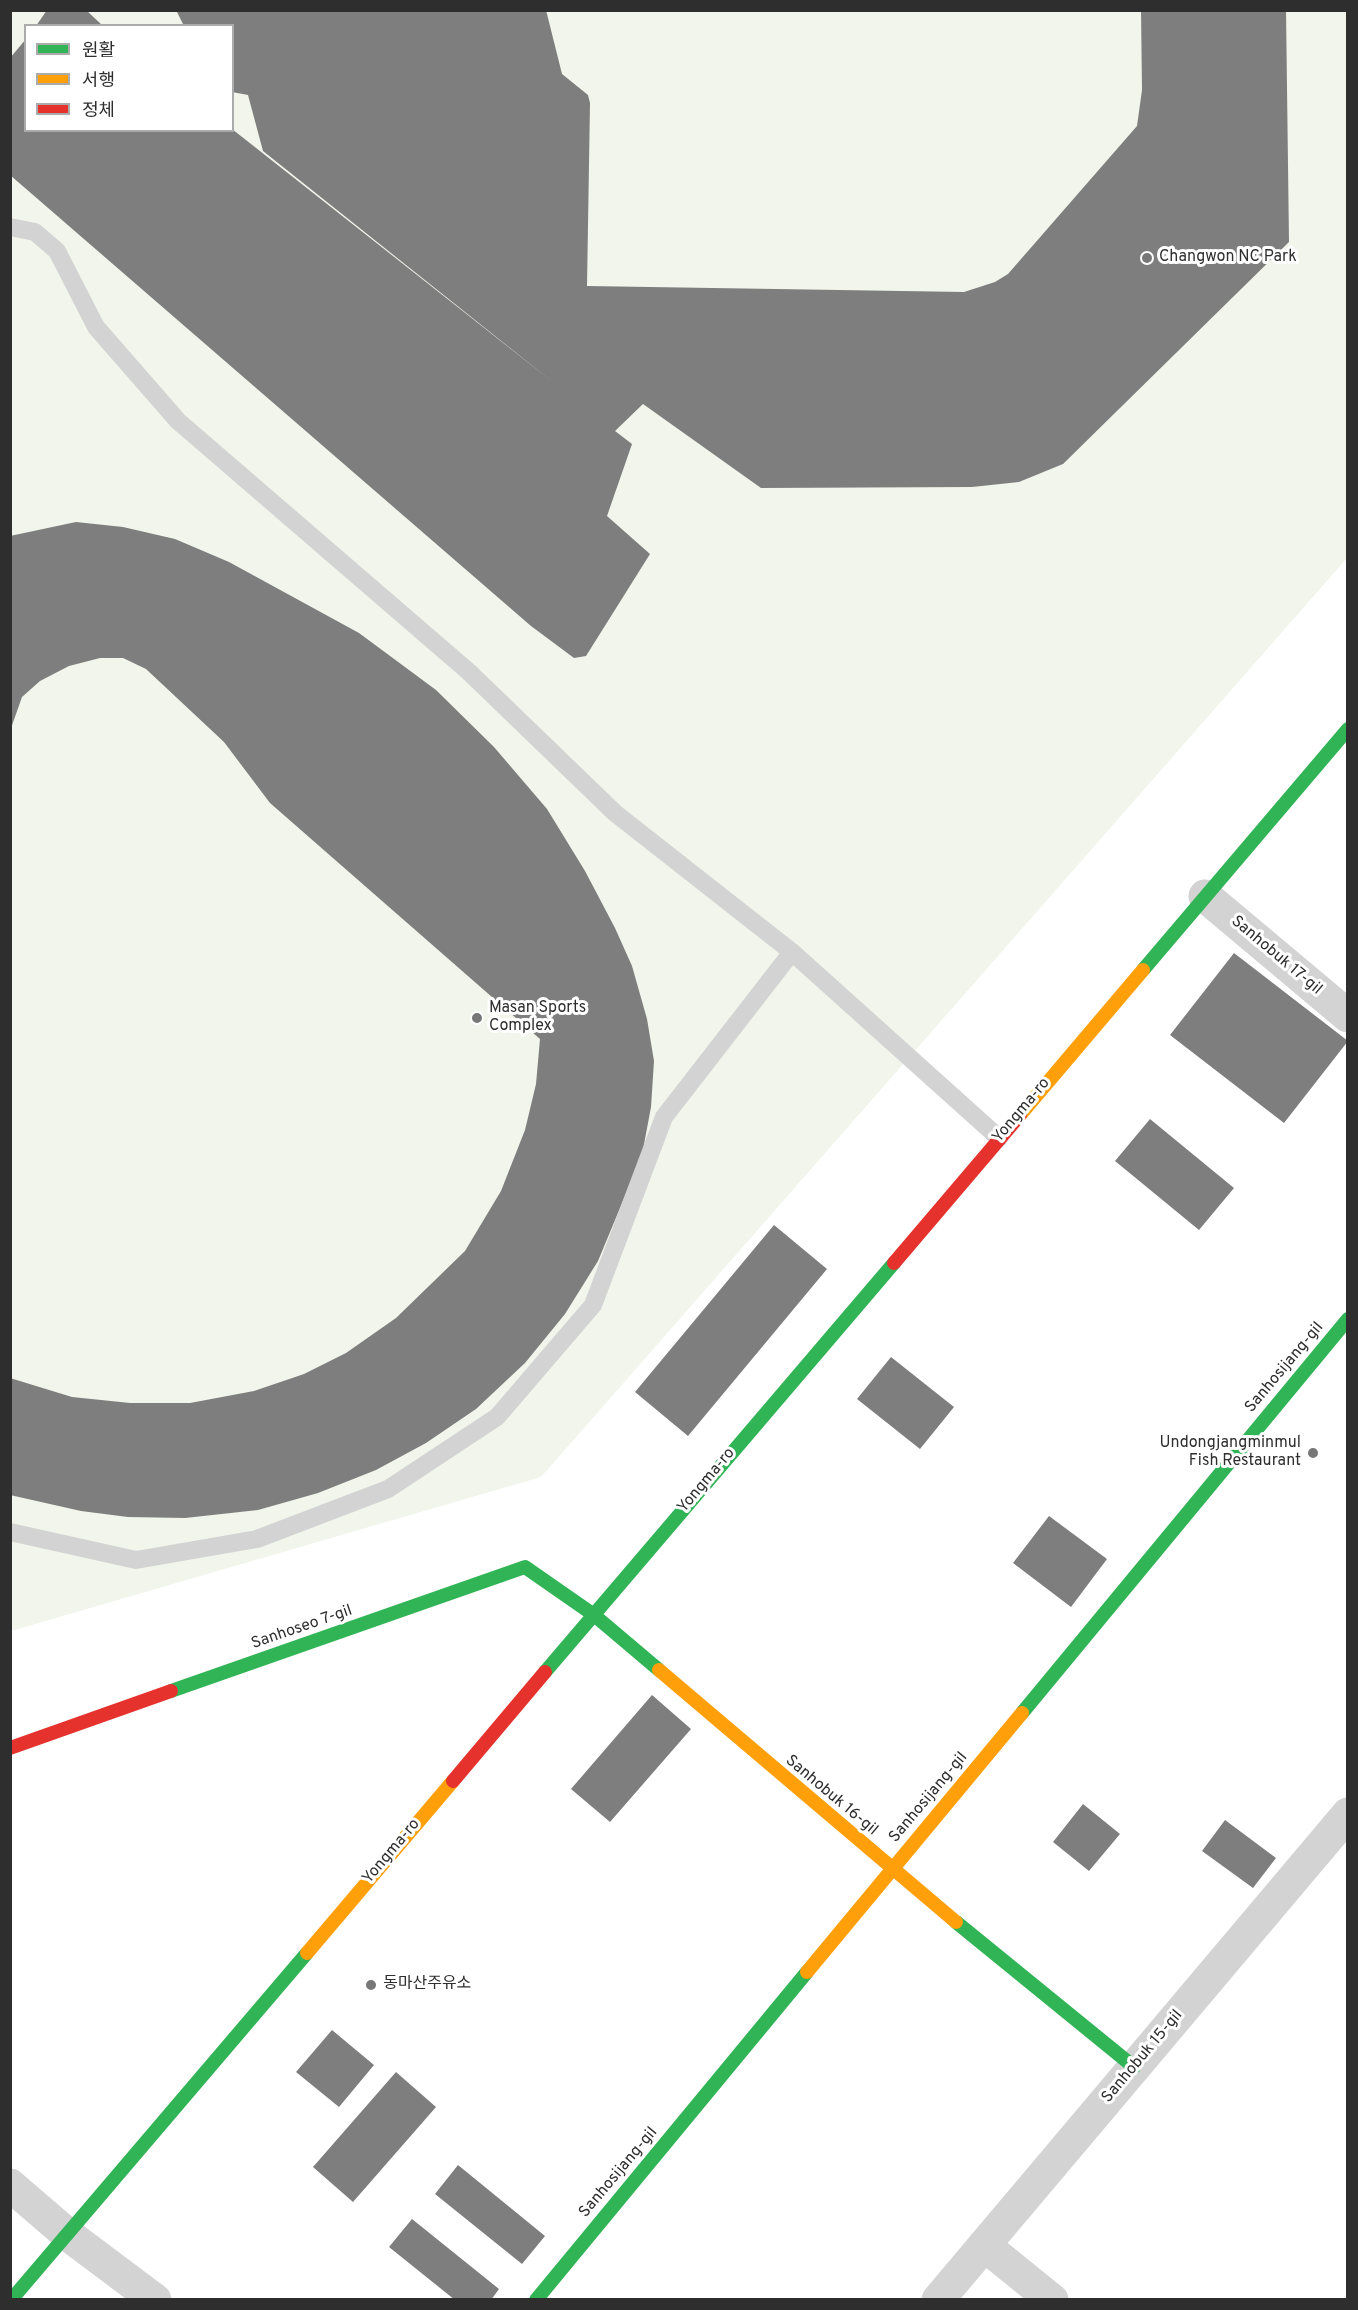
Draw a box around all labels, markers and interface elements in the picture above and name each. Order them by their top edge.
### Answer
legend [24,24,234,132]
text: 원활 [82,40,115,63]
text: 서행 [82,70,115,93]
text: 정체 [82,100,115,123]
place label: Changwon NC Park [1159,248,1297,268]
marker: Changwon NC Park [1140,251,1154,265]
street label: Sanhobuk 17-gil [1227,912,1325,1000]
place label: Masan Sports Complex [489,999,586,1037]
marker: Masan Sports Complex [470,1011,484,1025]
street label: Yongma-ro [989,1075,1055,1147]
street label: Sanhosijang-gil [1242,1319,1328,1417]
place label: Undongjangminmul Fish Restaurant [1159,1434,1301,1472]
street label: Yongma-ro [674,1445,740,1517]
marker: Undongjangminmul Fish Restaurant [1306,1446,1320,1460]
street label: Sanhoseo 7-gil [249,1602,355,1654]
street label: Sanhosijang-gil [886,1749,972,1847]
street label: Sanhobuk 16-gil [781,1752,881,1840]
street label: Yongma-ro [359,1816,425,1888]
place label: 동마산주유소 [383,1975,471,1995]
marker: 동마산주유소 [364,1978,378,1992]
street label: Sanhobuk 15-gil [1099,2007,1187,2107]
street label: Sanhosijang-gil [576,2124,662,2222]

